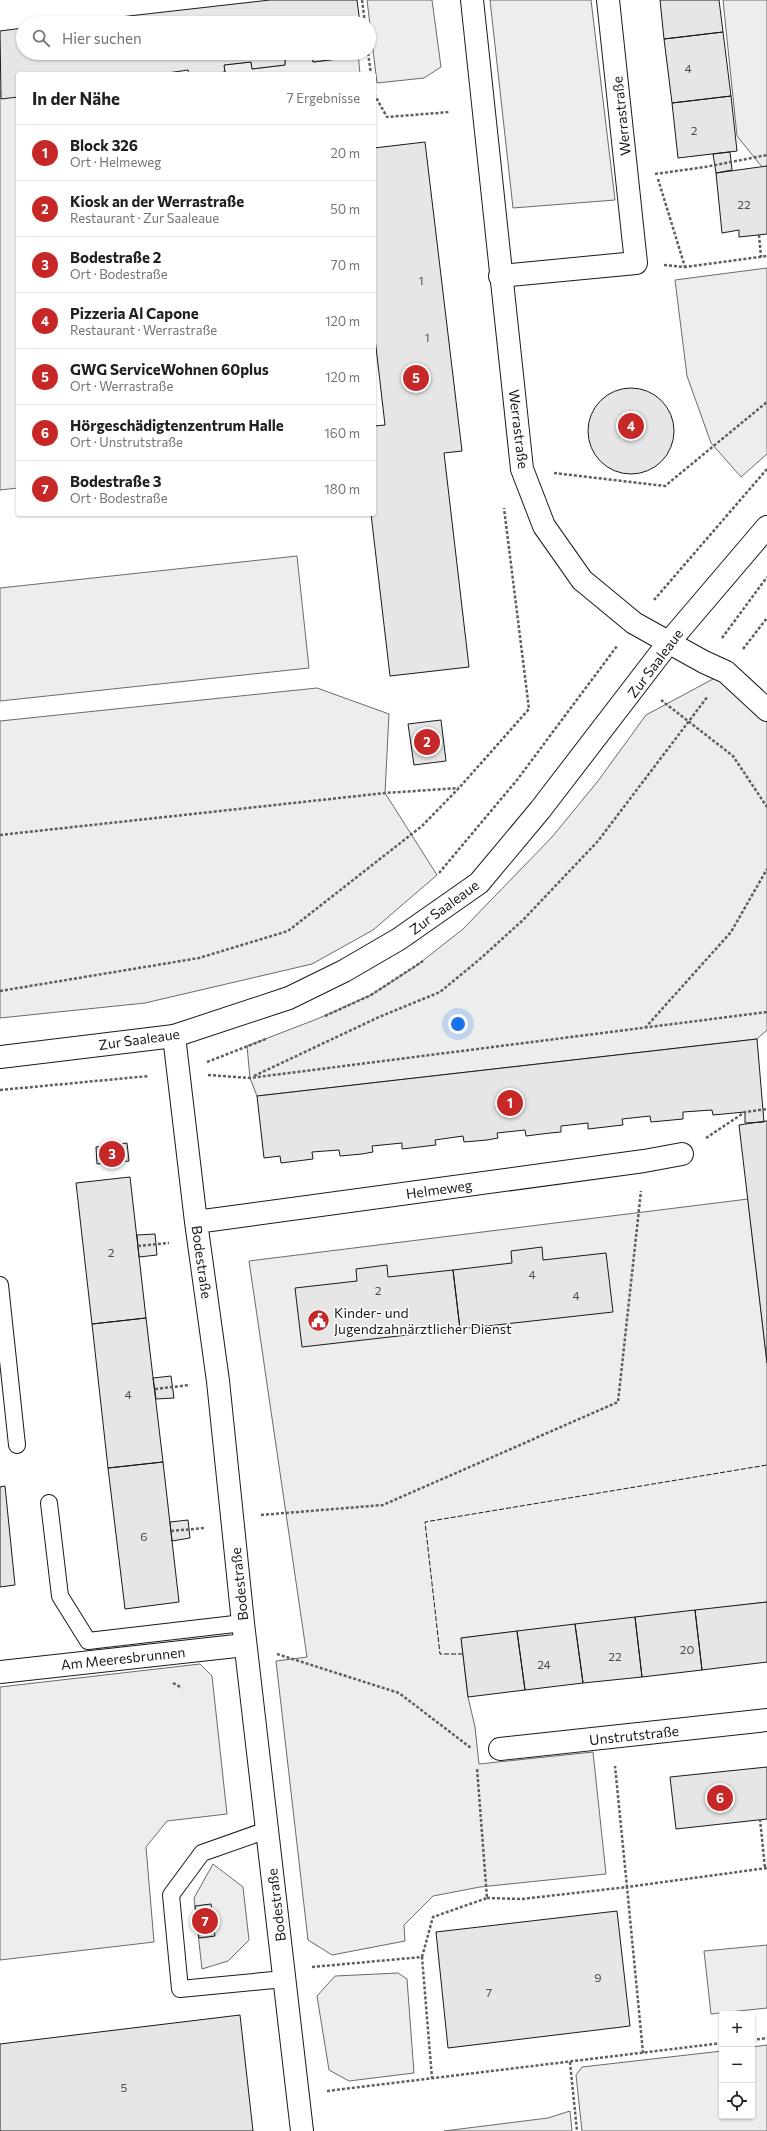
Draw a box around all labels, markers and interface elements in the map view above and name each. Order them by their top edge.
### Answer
search box [16,16,376,60]
icon: search [30,27,52,49]
text: Hier suchen [62,29,142,47]
house number: 4 [684,61,692,75]
street label: Werrastraße [608,75,634,157]
text: In der Nähe [32,88,120,109]
text: 7 Ergebnisse [287,90,360,106]
house number: 2 [691,123,698,137]
text: Block 326 [70,136,138,154]
text: 1 [42,145,48,161]
text: 20 m [331,145,360,161]
text: Ort · Helmeweg [70,154,161,170]
text: Kiosk an der Werrastraße [70,192,244,210]
house number: 22 [737,197,751,211]
text: 2 [41,201,49,217]
text: 50 m [330,201,360,217]
text: Restaurant · Zur Saaleaue [70,210,219,226]
text: Bodestraße 2 [70,248,161,266]
text: 3 [41,257,49,273]
text: 70 m [331,257,360,273]
text: Ort · Bodestraße [70,266,168,282]
house number: 1 [418,273,424,287]
text: Pizzeria Al Capone [70,304,199,322]
text: 4 [41,313,49,329]
text: 120 m [325,313,360,329]
text: Restaurant · Werrastraße [70,322,217,338]
house number: 1 [424,330,430,344]
text: GWG ServiceWohnen 60plus [70,360,269,378]
pin: 5 [403,363,429,393]
text: 5 [41,369,49,385]
text: 120 m [325,369,360,385]
text: Ort · Werrastraße [70,378,173,394]
street label: Werrastraße [506,388,532,470]
pin: 4 [618,411,644,441]
text: Hörgeschädigtenzentrum Halle [70,416,284,434]
text: 6 [41,425,49,441]
text: 160 m [324,425,360,441]
text: Ort · Unstrutstraße [70,434,183,450]
text: Bodestraße 3 [70,472,161,490]
text: 7 [41,481,49,497]
text: 180 m [324,481,360,497]
text: Ort · Bodestraße [70,490,168,506]
street label: Zur Saaleaue [624,625,686,701]
pin: 2 [414,727,440,757]
street label: Zur Saaleaue [406,876,482,938]
your location [448,1014,468,1034]
street label: Zur Saaleaue [97,1025,181,1053]
pin: 1 [497,1088,523,1118]
pin: 3 [99,1139,125,1169]
street label: Helmeweg [405,1176,474,1202]
street label: Bodestraße [188,1224,216,1300]
house number: 2 [108,1245,115,1259]
house number: 4 [528,1267,536,1281]
house number: 2 [375,1283,382,1297]
house number: 4 [572,1288,580,1302]
place label: Kinder- und Jugendzahnärztlicher Dienst [334,1304,512,1337]
public building icon: Kinder- und Jugendzahnärztlicher Dienst [305,1307,331,1333]
house number: 4 [124,1387,132,1401]
house number: 6 [140,1529,148,1543]
street label: Bodestraße [227,1547,251,1621]
house number: 20 [680,1642,694,1656]
street label: Am Meeresbrunnen [60,1643,186,1673]
house number: 22 [608,1649,622,1663]
house number: 24 [537,1657,551,1671]
street label: Unstrutstraße [588,1722,680,1748]
pin: 6 [707,1783,733,1813]
street label: Bodestraße [263,1867,289,1943]
pin: 7 [192,1906,218,1936]
house number: 9 [594,1970,602,1984]
house number: 7 [486,1985,492,1999]
map controls [719,2011,755,2119]
button: + [719,2011,755,2047]
button: − [719,2047,755,2083]
house number: 5 [121,2080,128,2094]
button: locate [719,2083,755,2119]

